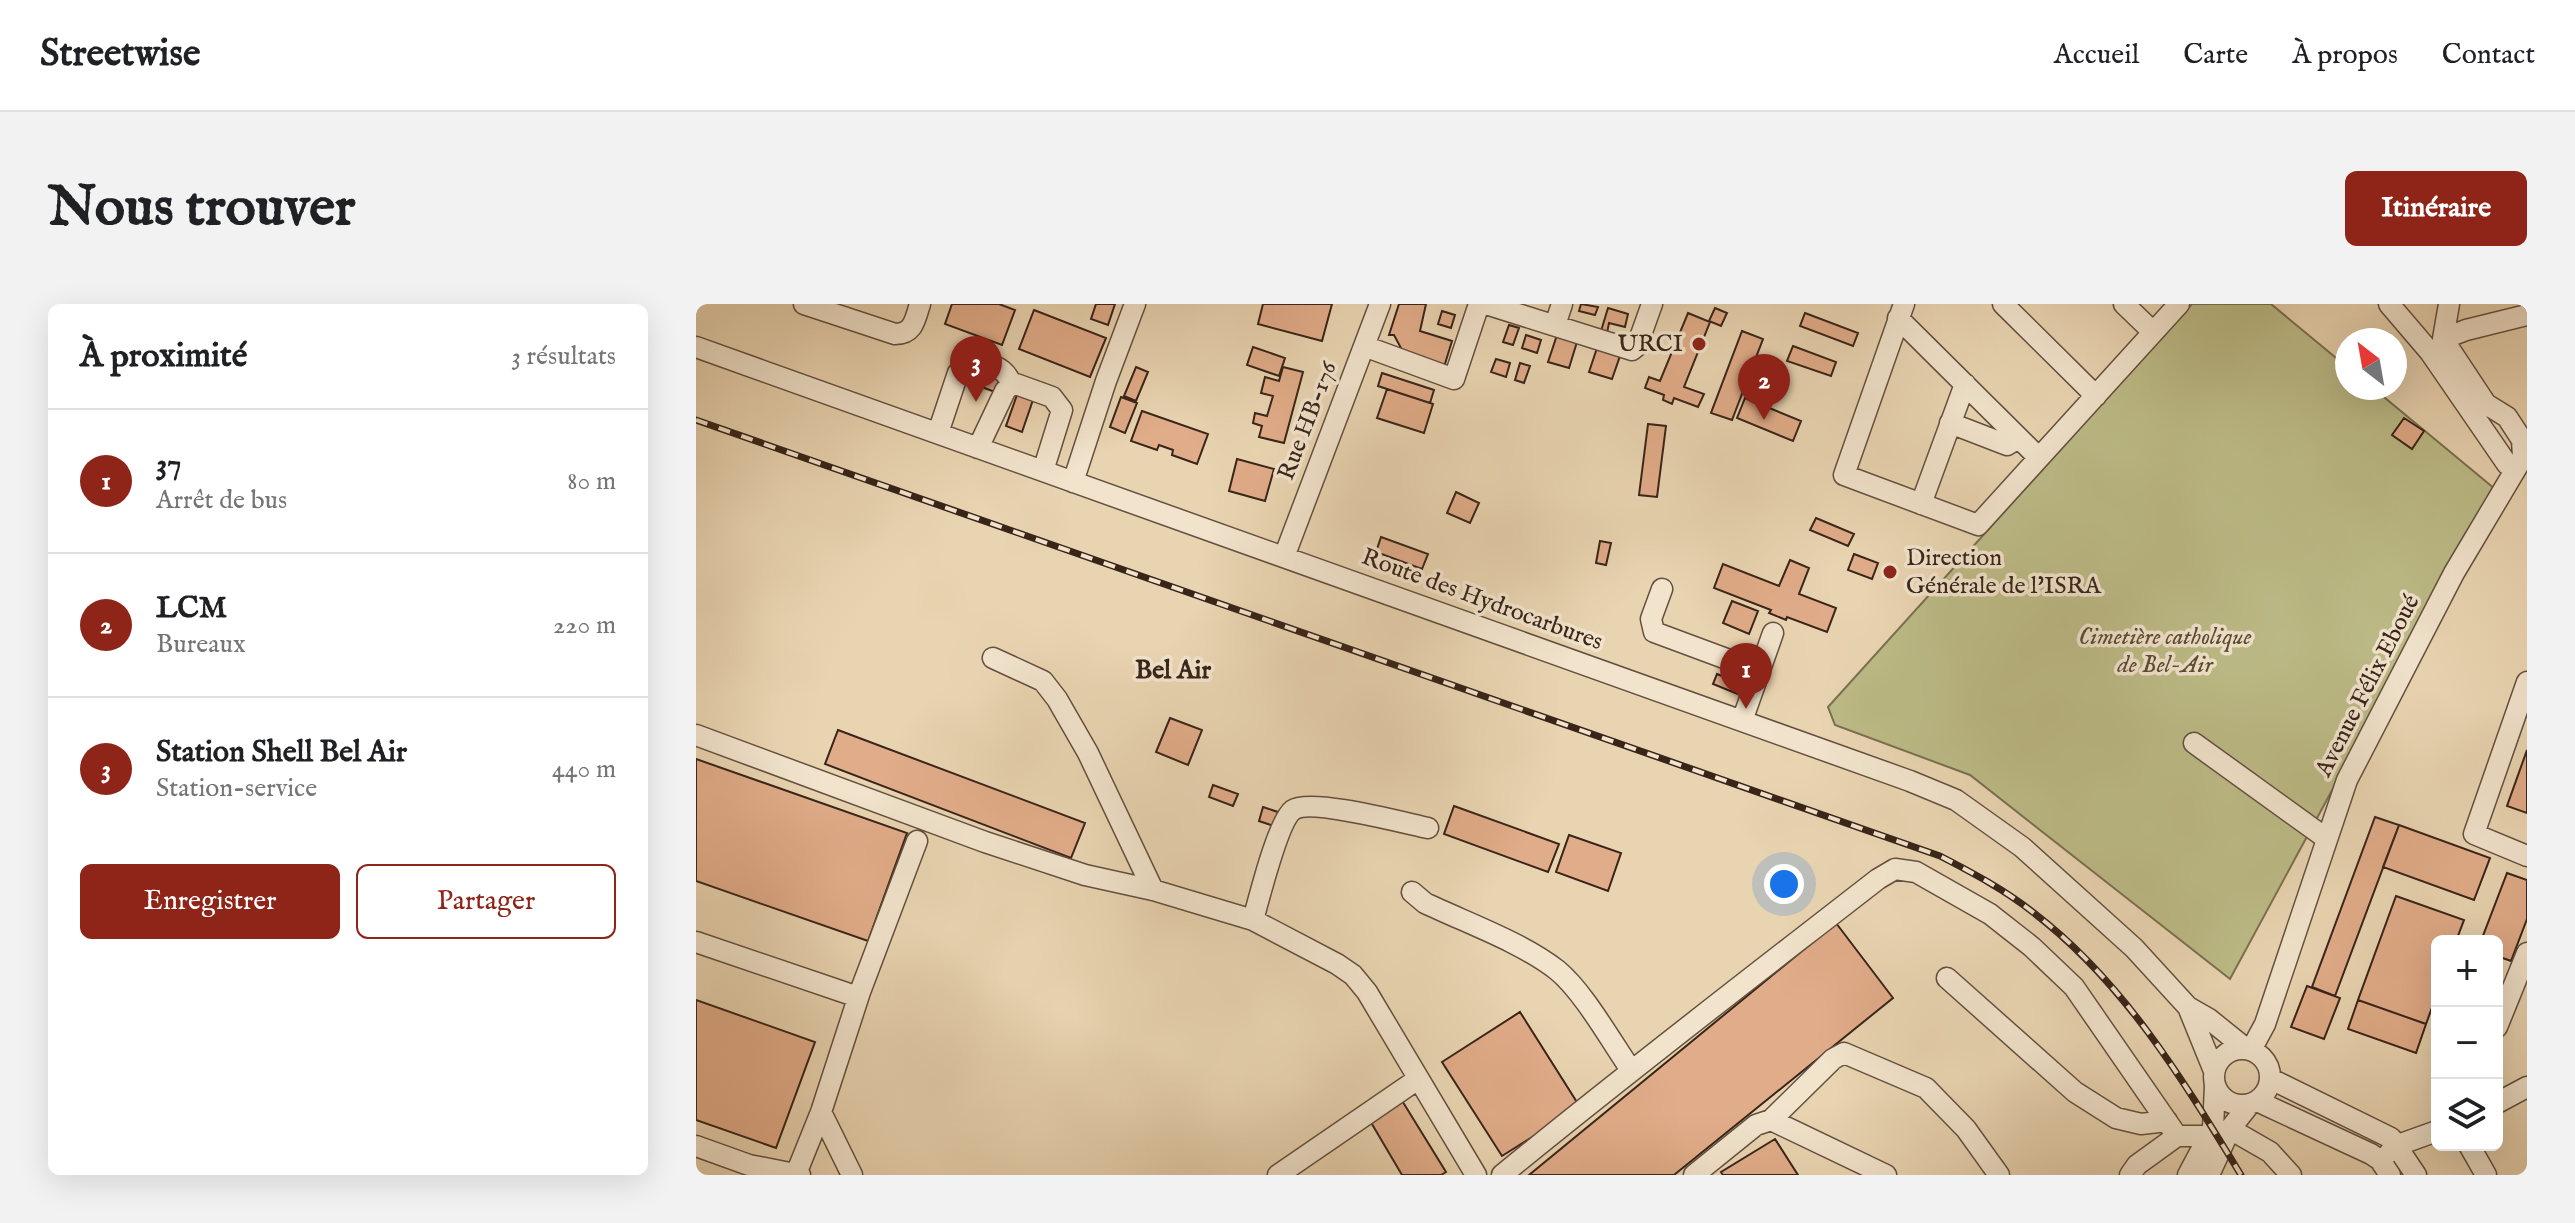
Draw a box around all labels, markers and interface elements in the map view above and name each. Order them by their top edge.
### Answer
text: Streetwise [40,31,200,79]
text: Accueil [2054,38,2139,73]
text: Carte [2183,38,2248,73]
text: À propos [2292,38,2398,73]
text: Contact [2442,38,2535,73]
button: Itinéraire [2345,171,2527,246]
text: Nous trouver [48,173,355,244]
north arrow [2335,328,2407,400]
place label: URCI [1617,329,1683,360]
text: À proximité [80,335,247,378]
marker: URCI [1690,335,1708,353]
pin: 3 [950,336,1002,402]
text: 3 résultats [511,340,616,373]
pin: 2 [1738,354,1790,420]
street label: Rue HB-176 [1271,356,1345,485]
text: 37 [156,446,181,484]
text: 1 [101,465,111,498]
text: 80 m [567,465,616,498]
text: Arrêt de bus [156,484,287,517]
street label: Route des Hydrocarbures [1357,542,1607,658]
place label: Direction Générale de l'ISRA [1906,543,2102,602]
marker: Direction Générale de l'ISRA [1881,563,1899,581]
text: LCM [156,590,227,628]
street label: Avenue Félix Eboué [2308,590,2427,783]
text: 2 [100,609,112,642]
text: 220 m [553,609,616,642]
park label: Cimetière catholique de Bel-Air [2079,622,2251,681]
text: Bureaux [156,628,246,661]
pin: 1 [1720,643,1772,709]
district label: Bel Air [1135,654,1211,687]
text: Station Shell Bel Air [156,734,407,772]
text: 3 [101,753,111,786]
text: 440 m [552,753,616,786]
text: Station-service [156,772,317,805]
button: Enregistrer [80,864,340,939]
button: Partager [356,864,616,939]
your location [1764,864,1804,904]
map controls [2431,935,2503,1151]
button: + [2431,935,2503,1007]
button: − [2431,1007,2503,1079]
button: layers [2431,1079,2503,1151]

